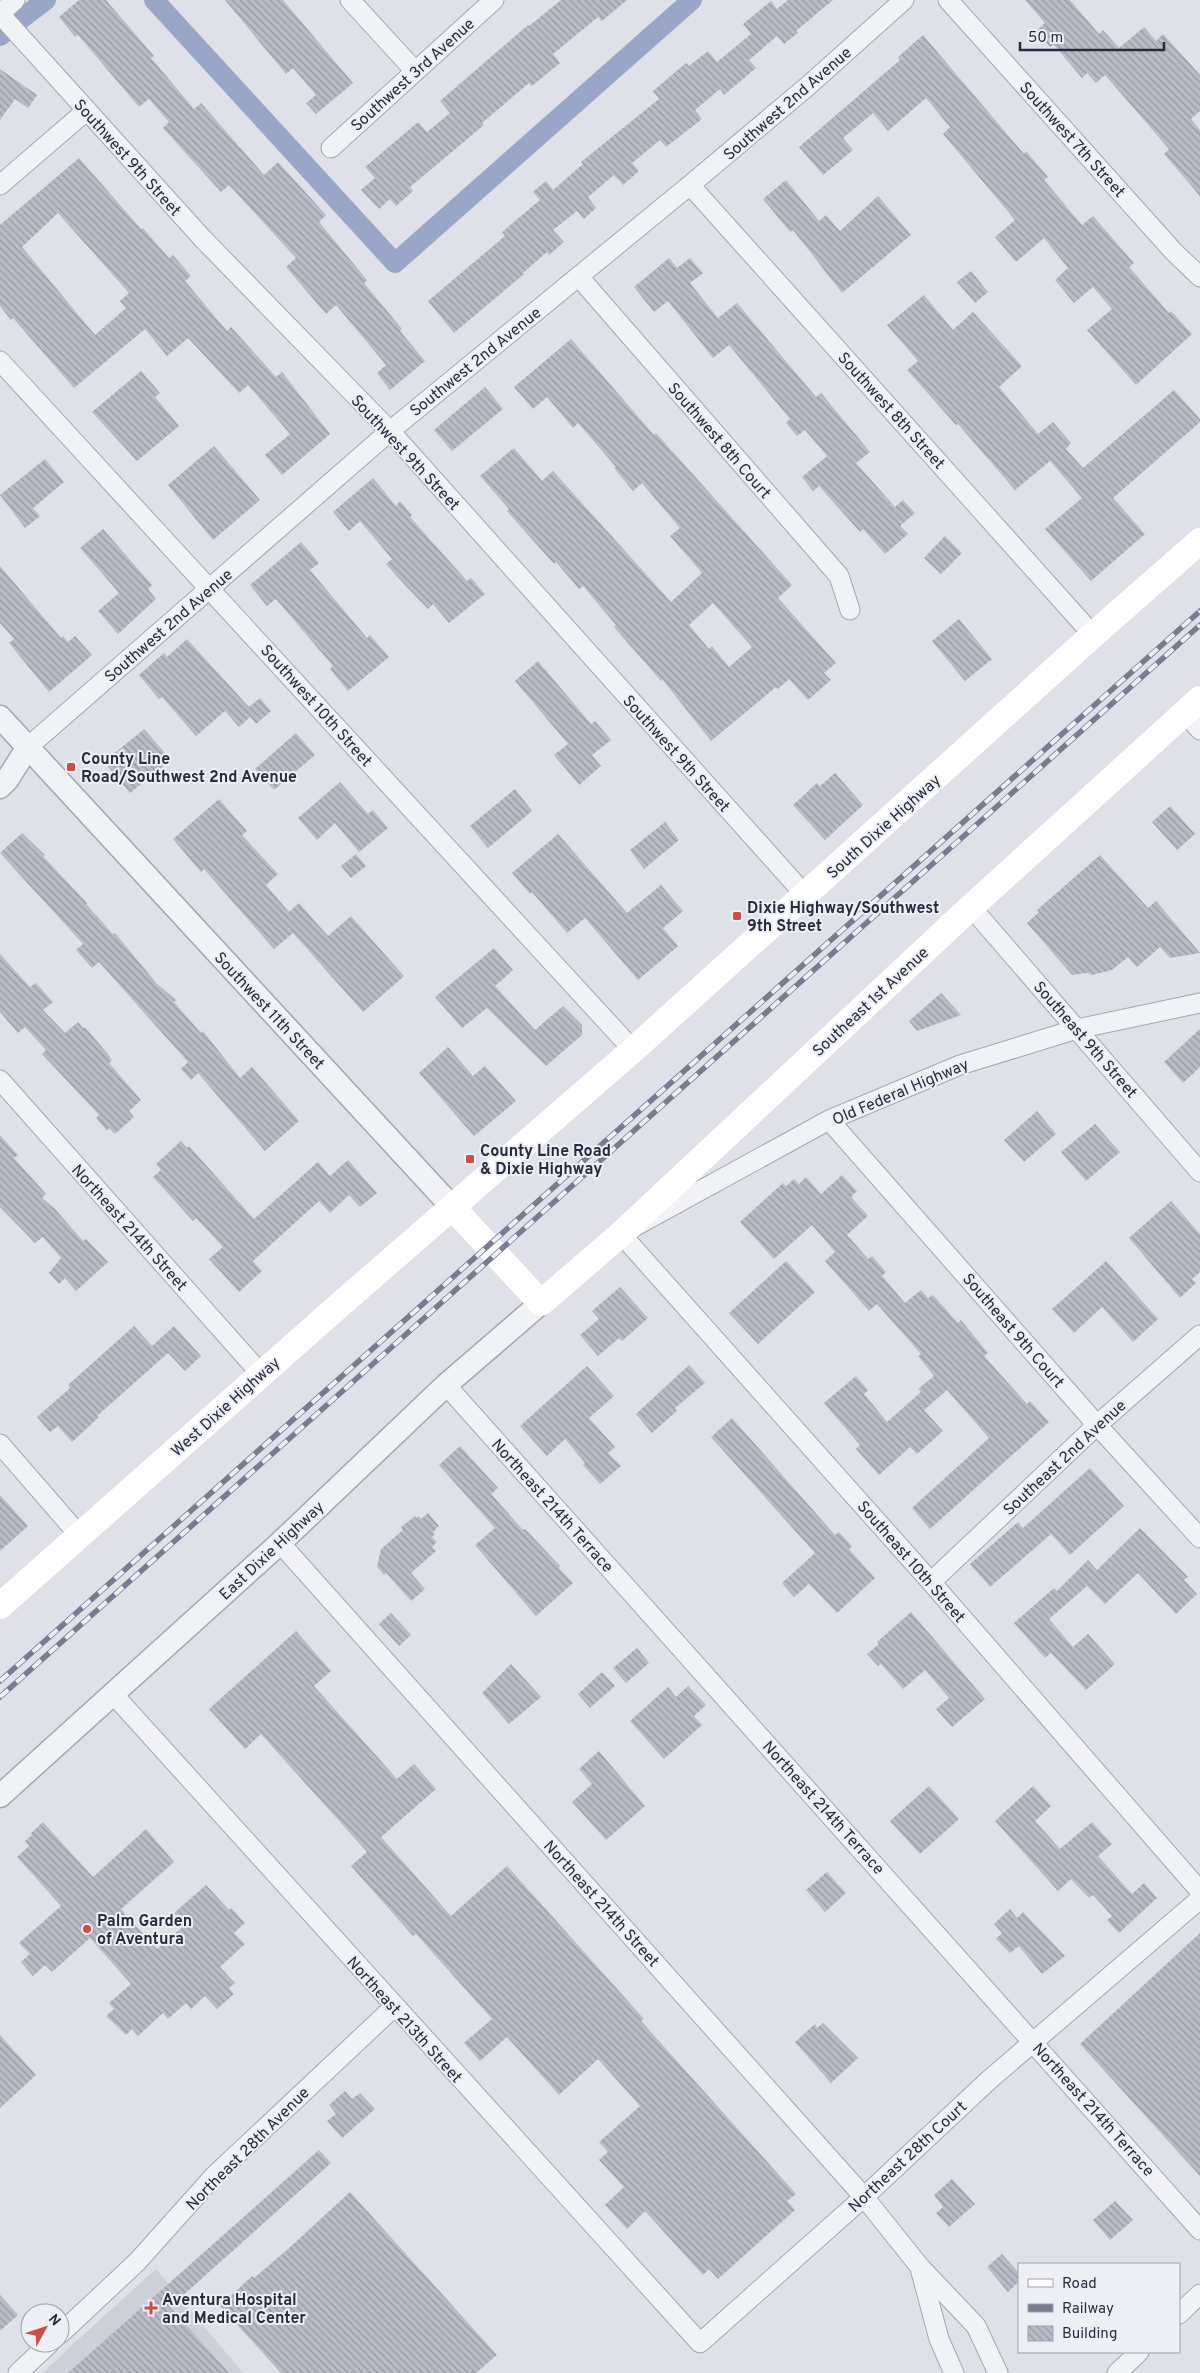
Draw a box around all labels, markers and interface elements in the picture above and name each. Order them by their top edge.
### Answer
street label: Southwest 3rd Avenue [347,15,479,136]
scale bar [1020,20,1164,52]
text: 50 m [1028,29,1063,48]
street label: Southwest 2nd Avenue [720,43,857,166]
street label: Southwest 7th Street [1014,78,1129,202]
street label: Southwest 9th Street [69,96,184,221]
street label: Southwest 2nd Avenue [407,303,546,422]
street label: Southwest 8th Street [833,349,948,474]
street label: Southwest 8th Court [663,379,774,504]
street label: Southwest 9th Street [346,391,463,515]
street label: Southwest 2nd Avenue [101,565,238,688]
street label: Southwest 10th Street [255,641,376,772]
street label: Southwest 9th Street [618,692,733,817]
place label: County Line Road/Southwest 2nd Avenue [81,750,297,788]
marker: County Line Road/Southwest 2nd Avenue [65,761,77,773]
street label: South Dixie Highway [823,771,946,884]
place label: Dixie Highway/Southwest 9th Street [747,899,939,937]
marker: Dixie Highway/Southwest 9th Street [731,910,743,922]
street label: Southeast 1st Avenue [809,943,934,1062]
street label: Southwest 11th Street [209,949,328,1074]
street label: Southeast 9th Street [1028,978,1141,1103]
street label: Old Federal Highway [829,1055,972,1131]
place label: County Line Road & Dixie Highway [480,1142,611,1180]
marker: County Line Road & Dixie Highway [464,1153,476,1165]
street label: Northeast 214th Street [66,1161,191,1296]
street label: Southeast 9th Court [957,1270,1068,1393]
street label: West Dixie Highway [168,1353,285,1462]
street label: Southeast 2nd Avenue [1000,1396,1131,1521]
street label: Northeast 214th Terrace [486,1435,617,1577]
street label: Southeast 10th Street [852,1497,969,1627]
street label: East Dixie Highway [216,1498,329,1605]
street label: Northeast 214th Terrace [757,1737,888,1879]
street label: Northeast 214th Street [538,1837,663,1972]
place label: Palm Garden of Aventura [97,1912,192,1950]
marker: Palm Garden of Aventura [81,1923,93,1935]
street label: Northeast 213th Street [341,1953,466,2088]
street label: Northeast 214th Terrace [1027,2039,1158,2181]
street label: Northeast 28th Avenue [183,2084,314,2215]
street label: Northeast 28th Court [845,2097,972,2217]
legend [1018,2263,1180,2353]
text: Road [1062,2275,1097,2294]
place label: Aventura Hospital and Medical Center [162,2291,306,2329]
text: Railway [1062,2300,1114,2319]
marker: Aventura Hospital and Medical Center [144,2301,158,2315]
north arrow [20,2303,70,2353]
text: N [44,2311,64,2330]
text: Building [1062,2325,1117,2344]

